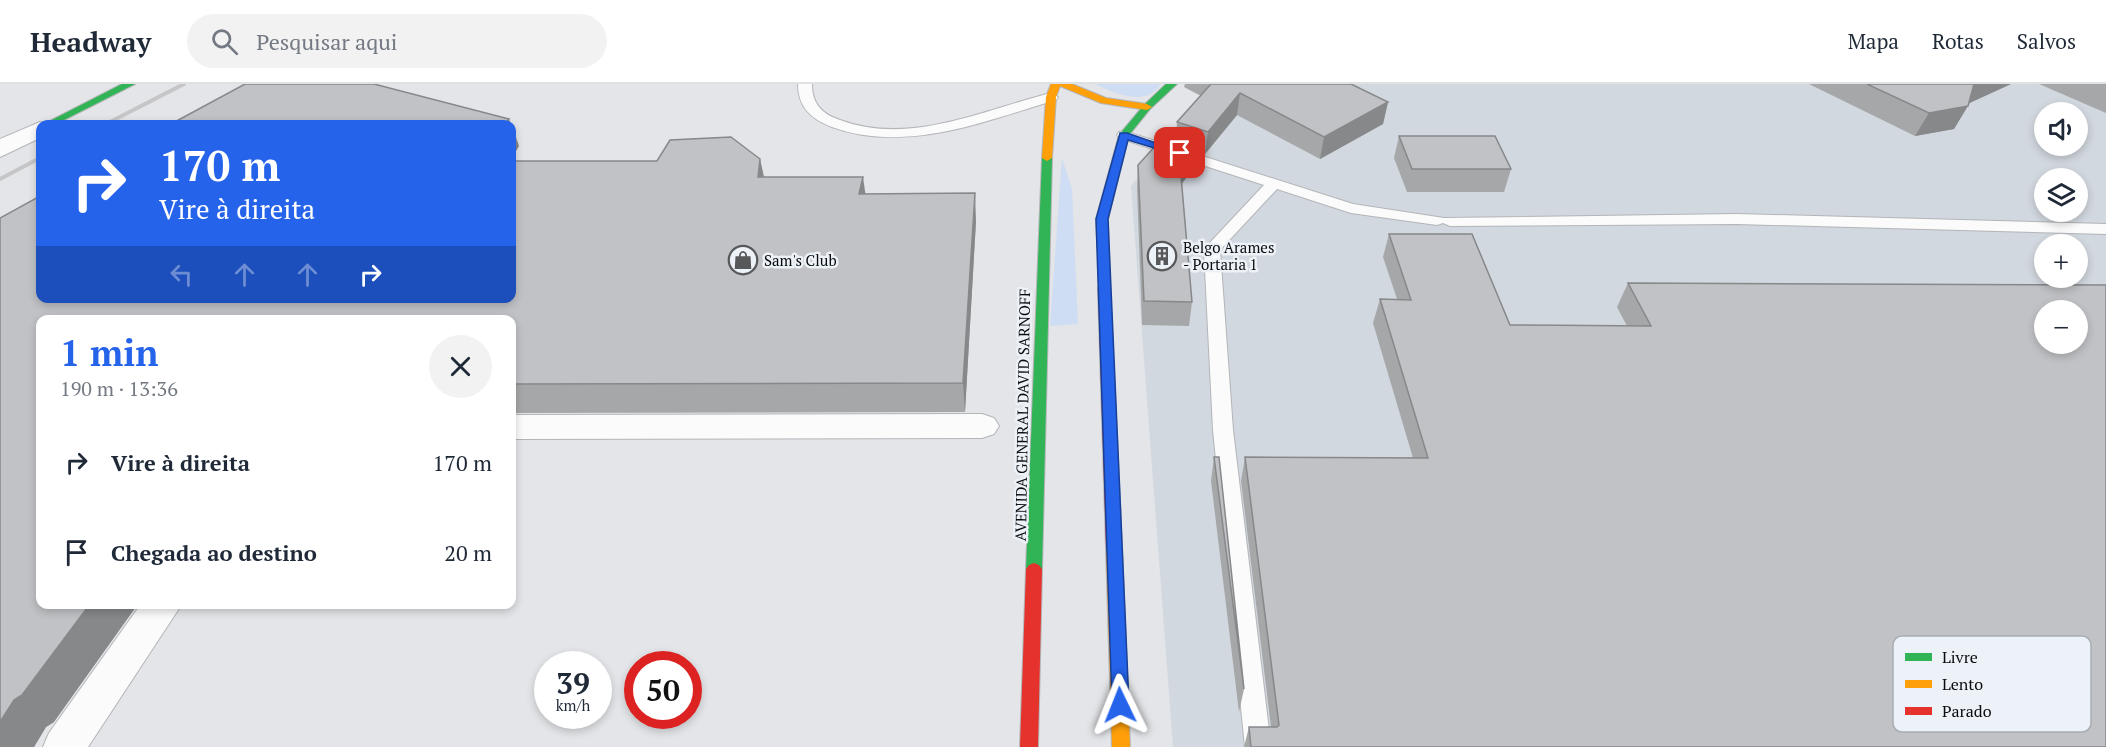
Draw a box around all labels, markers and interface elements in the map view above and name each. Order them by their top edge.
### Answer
search box [187,14,607,68]
text: Headway [30,23,151,60]
icon: search [208,25,241,58]
text: Pesquisar aqui [256,27,397,56]
text: Mapa [1848,27,1899,55]
text: Rotas [1932,27,1984,55]
text: Salvos [2017,27,2076,55]
map controls [2034,102,2088,354]
button: sound [2034,102,2088,156]
pin [1154,127,1205,178]
icon: arrive [1163,136,1196,169]
text: 170 m [159,137,280,193]
icon: right [60,144,138,222]
button: layers [2034,168,2088,222]
text: Vire à direita [159,191,315,227]
button: + [2034,234,2088,288]
place label: Belgo Arames - Portaria 1 [1183,237,1274,274]
building icon: Belgo Arames - Portaria 1 [1146,240,1178,272]
shop icon: Sam's Club [727,244,759,276]
place label: Sam's Club [764,250,837,270]
icon: left [165,258,198,291]
icon: ahead [228,258,261,291]
icon: ahead [291,258,324,291]
icon: right [354,258,387,291]
street label: AVENIDA GENERAL DAVID SARNOFF [1010,289,1034,541]
button: − [2034,300,2088,354]
text: 1 min [60,329,158,376]
button: close [429,335,492,398]
text: 190 m · 13:36 [60,375,178,402]
icon: right [60,446,93,479]
text: Vire à direita [111,448,250,477]
text: 170 m [432,448,492,477]
icon: arrive [60,536,93,569]
text: Chegada ao destino [111,538,317,567]
text: 20 m [444,538,492,567]
legend [1893,636,2091,732]
text: Livre [1942,646,1978,668]
speed limit sign: 50 [624,651,702,729]
text: 39 [556,663,590,703]
position arrow [1088,673,1152,737]
text: Lento [1942,673,1983,695]
text: km/h [556,695,590,715]
text: Parado [1942,700,1992,722]

